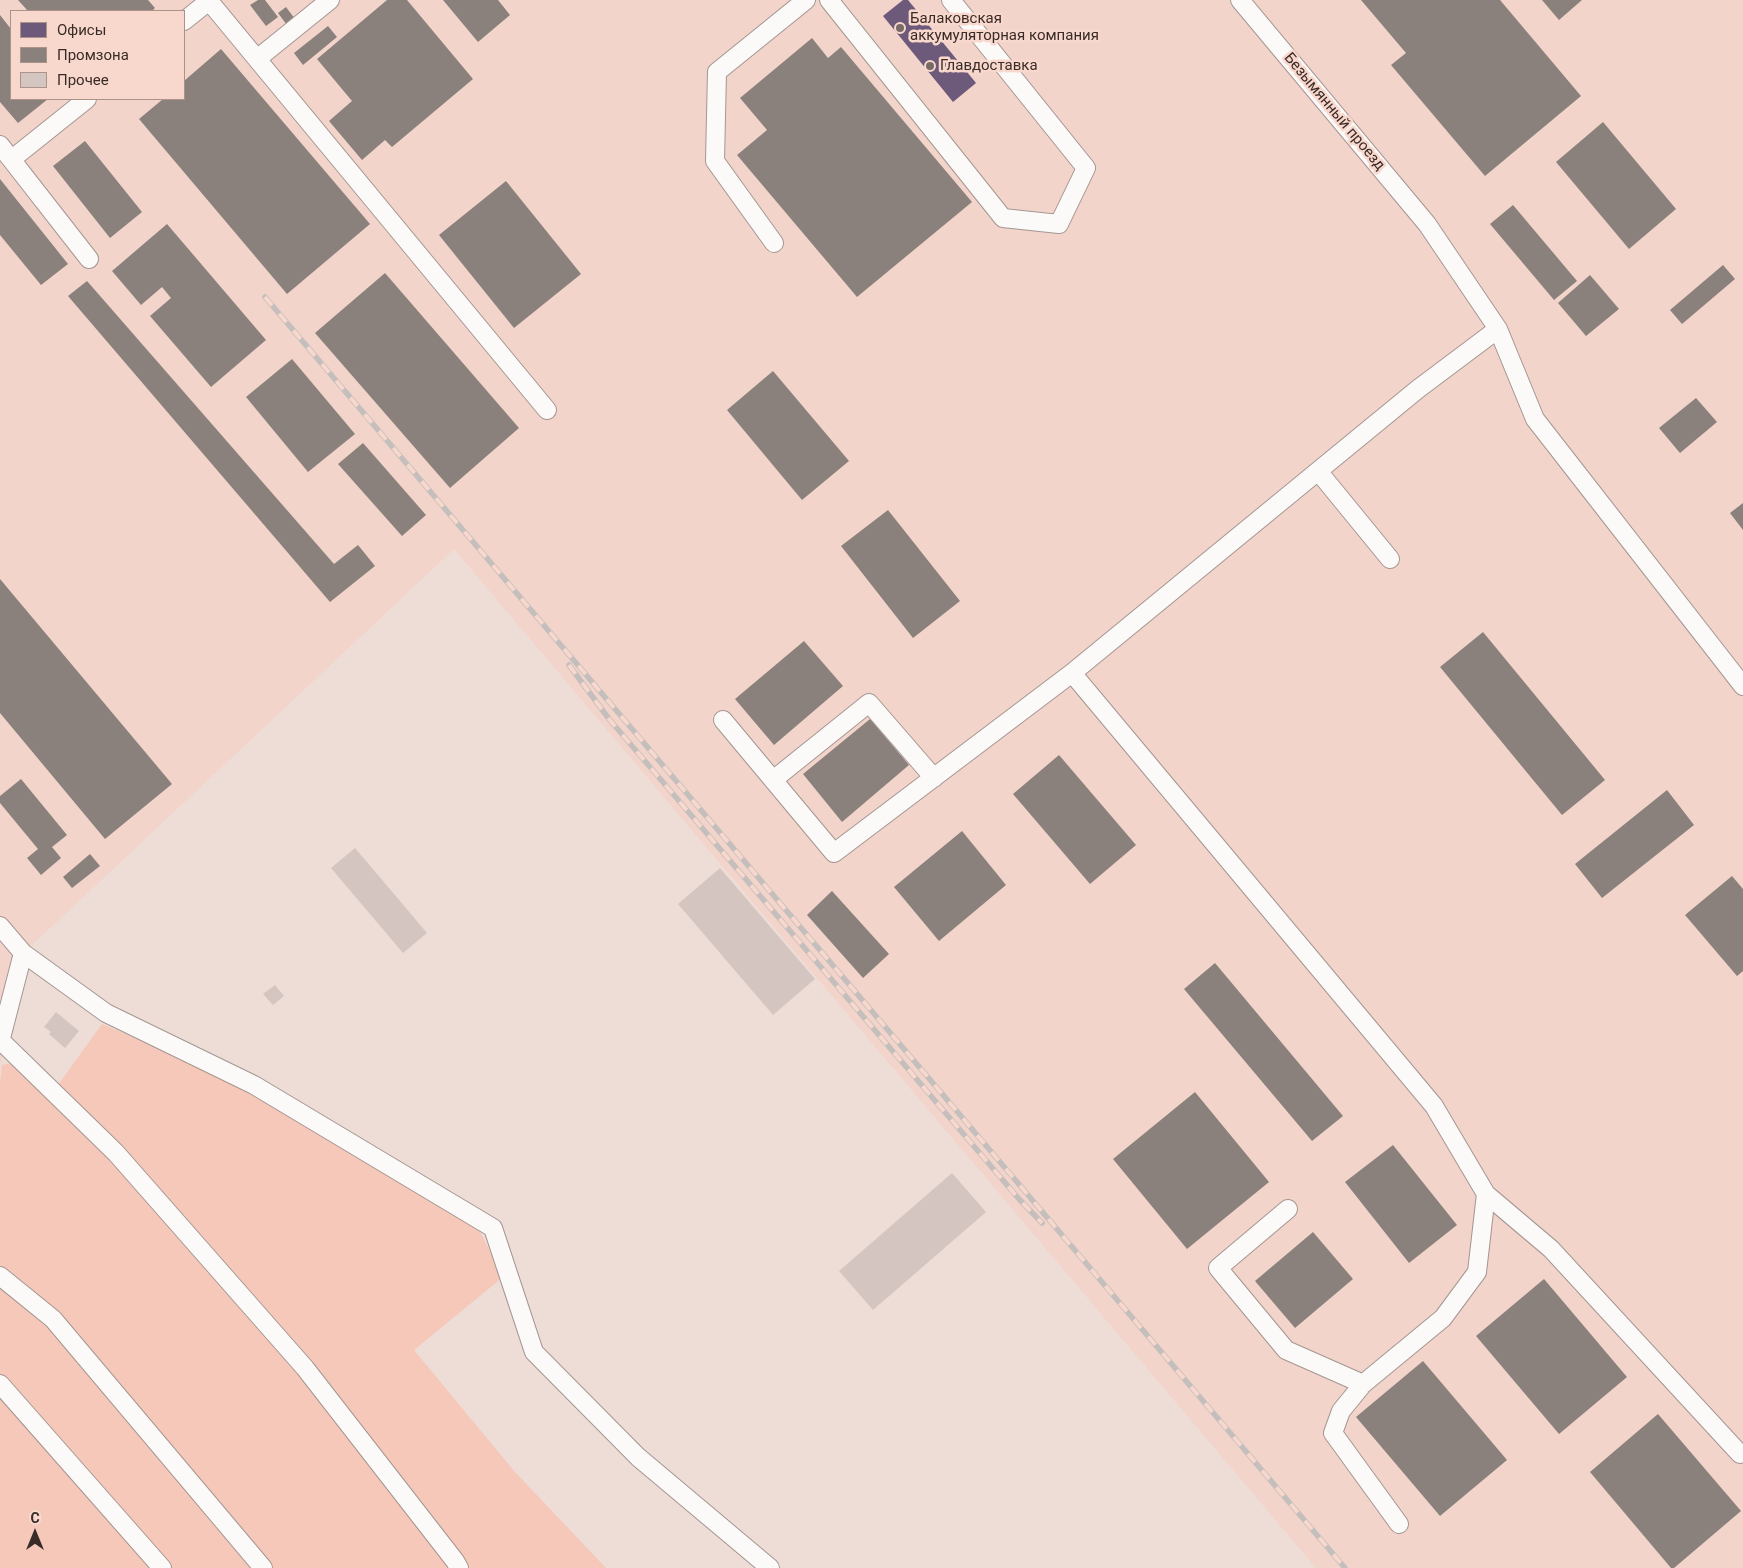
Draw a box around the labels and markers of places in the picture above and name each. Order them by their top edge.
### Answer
place label: Балаковская аккумуляторная компания [910,10,1099,45]
marker: Балаковская аккумуляторная компания [894,22,906,34]
place label: Главдоставка [940,57,1038,75]
marker: Главдоставка [924,60,936,72]

